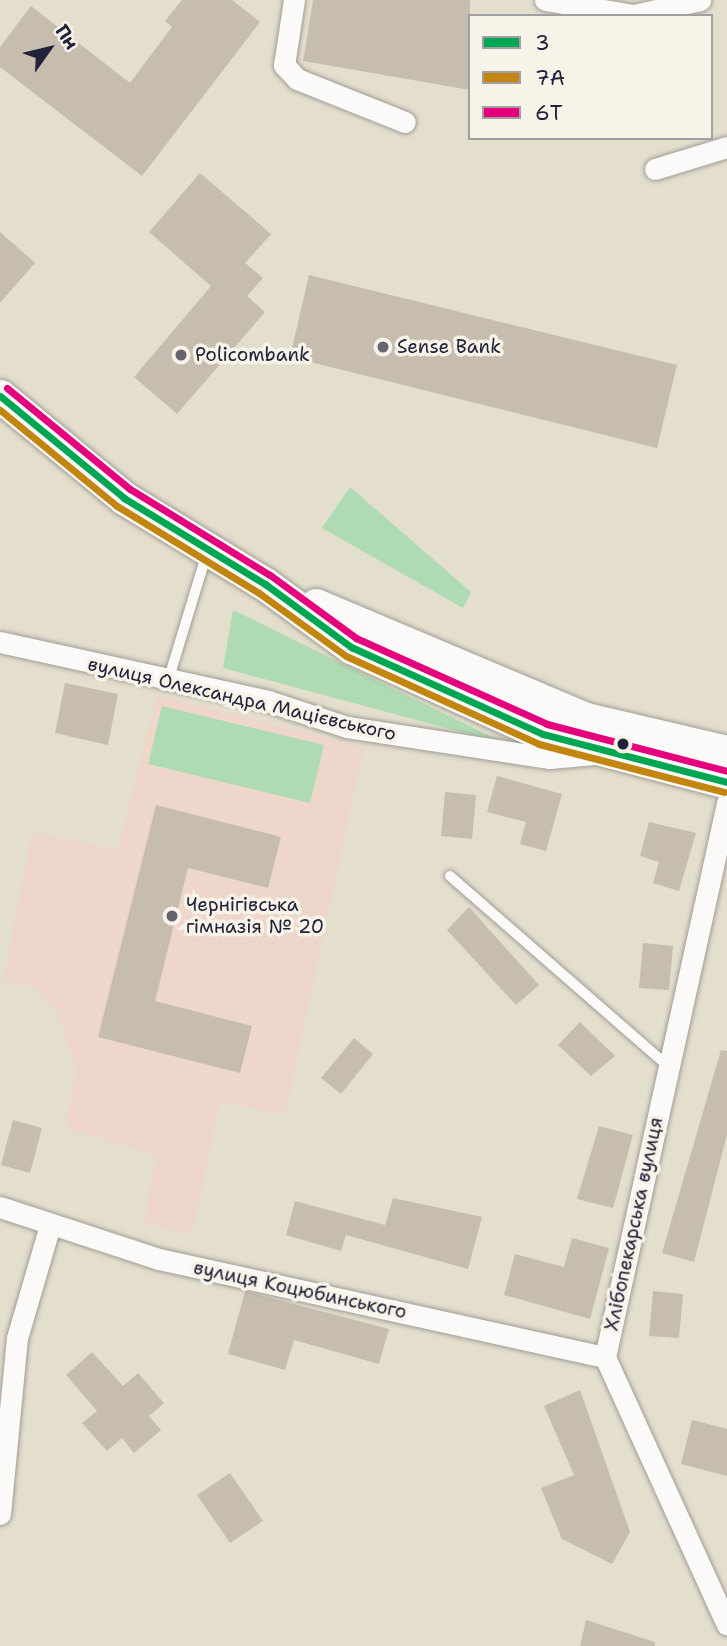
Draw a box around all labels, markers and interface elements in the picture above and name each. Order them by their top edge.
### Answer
north arrow [14,14,84,84]
legend [468,14,713,140]
text: Пн [49,20,84,54]
text: 3 [535,29,550,57]
text: 7А [535,64,565,92]
text: 6Т [535,99,563,127]
place label: Sense Bank [397,336,501,358]
marker: Sense Bank [375,339,391,355]
place label: Policombank [195,344,310,366]
marker: Policombank [173,347,189,363]
street label: вулиця Олександра Мацієвського [86,652,398,746]
unlabelled marker [616,737,630,751]
place label: Чернігівська гімназія № 20 [186,894,324,938]
marker: Чернігівська гімназія № 20 [164,908,180,924]
street label: Хлібопекарська вулиця [600,1115,668,1333]
street label: вулиця Коцюбинського [191,1256,409,1324]

